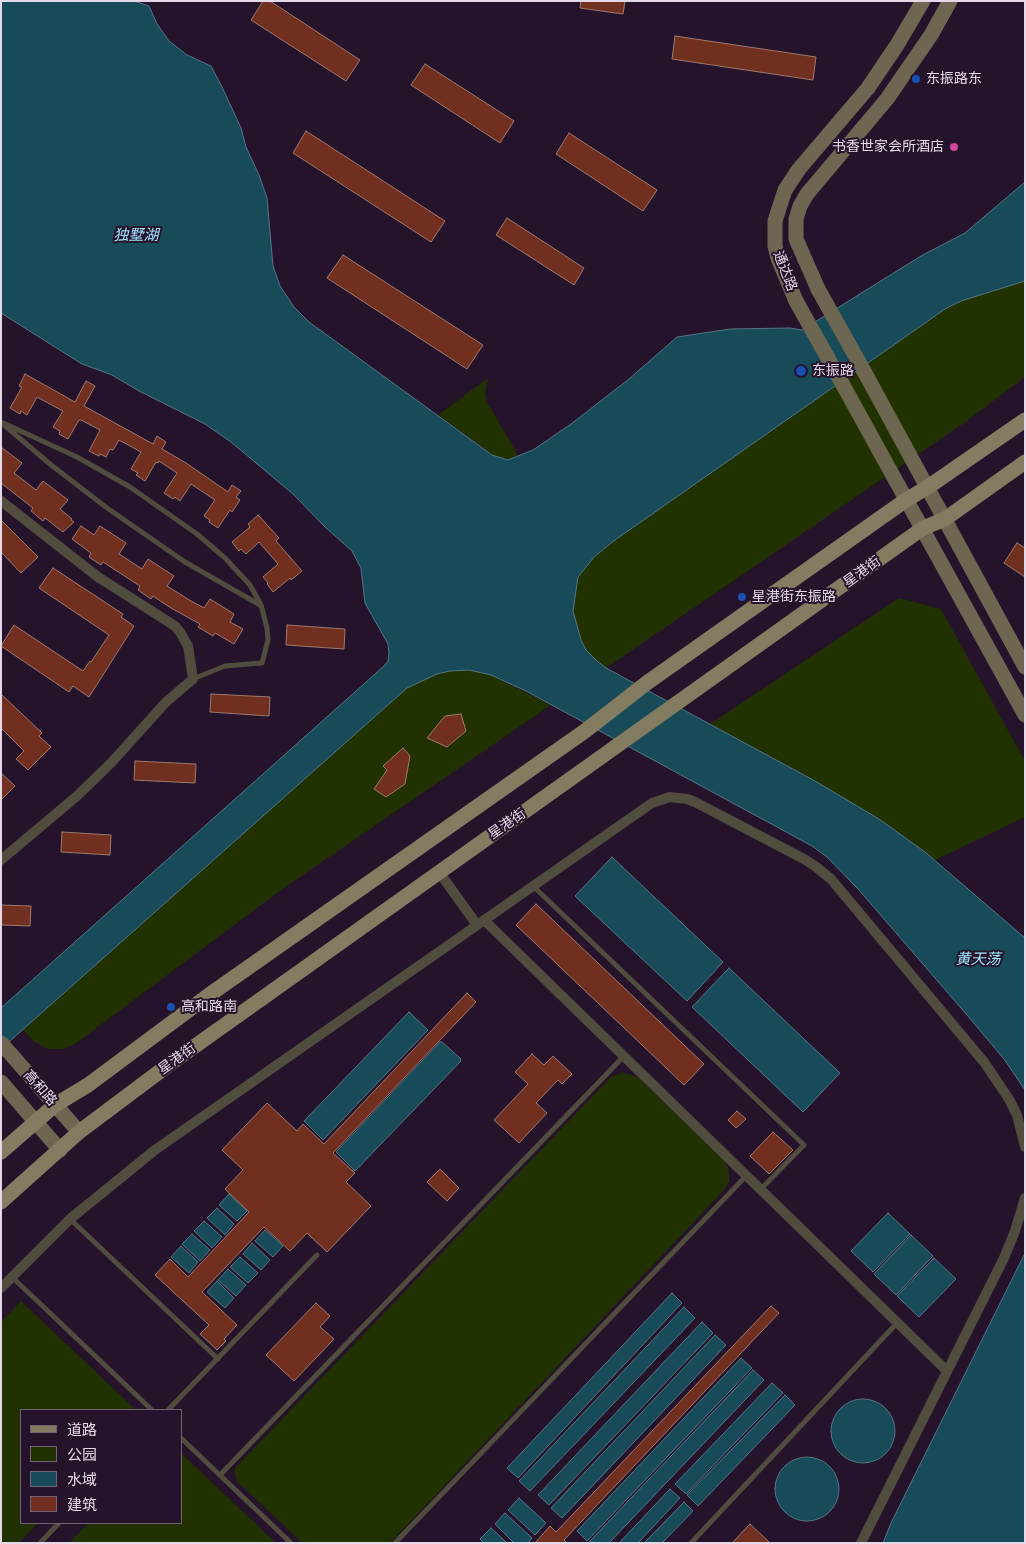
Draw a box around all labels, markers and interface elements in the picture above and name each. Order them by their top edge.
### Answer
place label: 东振路东 [926,71,982,87]
marker: 东振路东 [910,73,922,85]
place label: 书香世家会所酒店 [832,139,944,155]
marker: 书香世家会所酒店 [948,141,960,153]
water label: 独墅湖 [114,226,158,244]
street label: 通达路 [770,248,800,294]
place label: 东振路 [812,363,854,379]
marker: 东振路 [794,364,808,378]
street label: 星港街 [840,553,884,591]
place label: 星港街东振路 [752,589,836,605]
marker: 星港街东振路 [736,591,748,603]
street label: 星港街 [485,805,529,843]
water label: 黄天荡 [956,950,1000,968]
place label: 高和路南 [181,999,237,1015]
marker: 高和路南 [165,1001,177,1013]
street label: 星港街 [155,1040,199,1078]
street label: 高和路 [20,1067,60,1109]
legend [20,1409,182,1524]
text: 道路 [67,1420,97,1439]
text: 公园 [67,1445,97,1464]
text: 水域 [67,1470,97,1489]
text: 建筑 [67,1495,97,1514]

